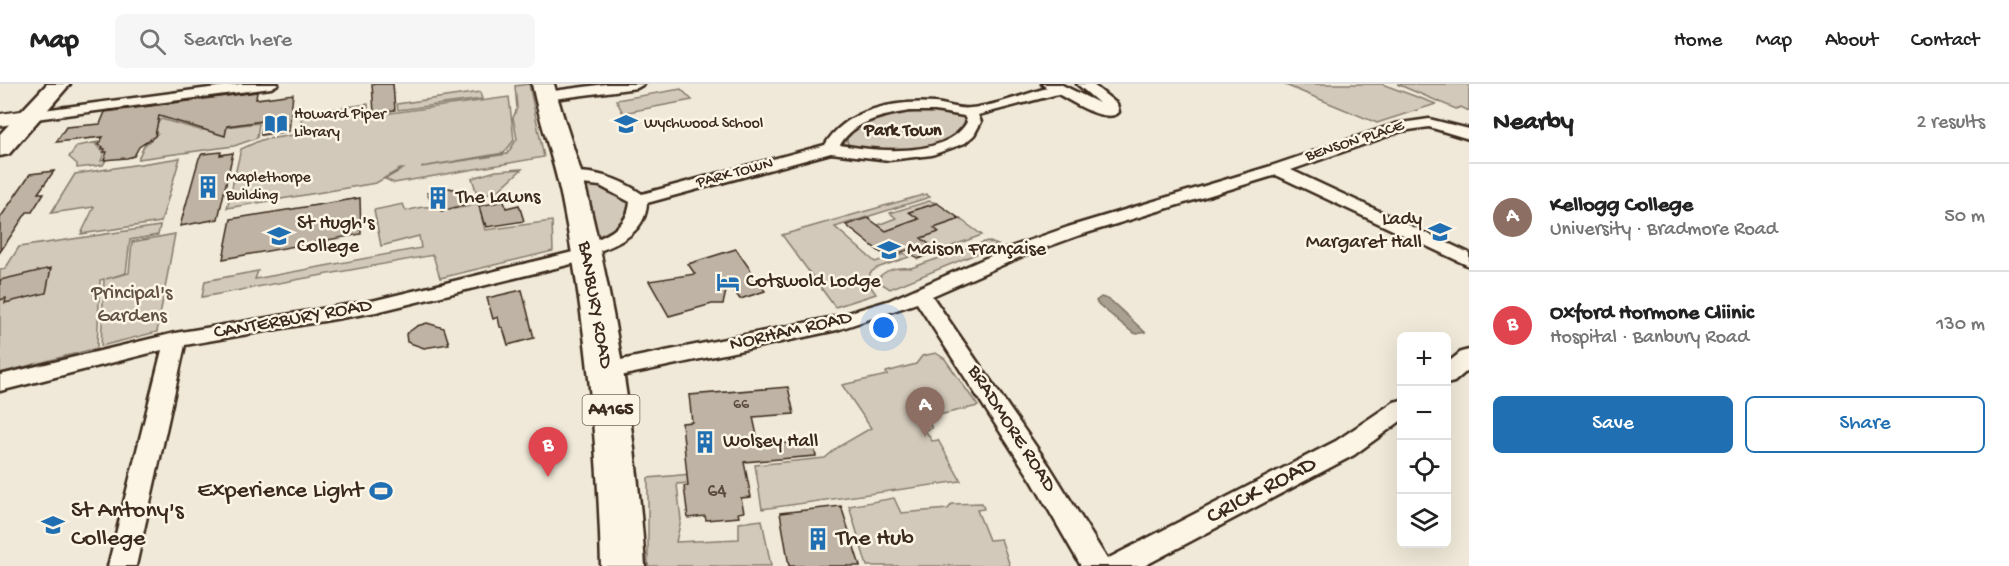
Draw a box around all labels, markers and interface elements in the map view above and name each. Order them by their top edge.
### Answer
search box [115,14,535,68]
text: Map [30,25,79,58]
icon: search [136,25,169,58]
text: Search here [184,28,292,54]
text: Home [1674,29,1722,54]
text: Map [1755,29,1792,54]
text: About [1825,29,1878,54]
text: Contact [1911,29,1979,54]
place label: Howard Piper Library [294,106,387,143]
text: Nearby [1493,108,1574,139]
library icon: Howard Piper Library [263,111,289,137]
school or university icon: Wychwood School [613,111,639,137]
text: 2 results [1916,112,1985,135]
place label: Wychwood School [644,115,763,134]
street label: BENSON PLACE [1302,117,1408,167]
district label: Park Town [863,121,942,142]
street label: PARK TOWN [693,155,776,194]
place label: Maplethorpe Building [225,169,312,206]
building icon: Maplethorpe Building [195,174,221,200]
building icon: The Lawns [425,185,451,211]
place label: The Lawns [455,187,541,210]
text: Kellogg College [1550,193,1693,219]
text: A [1507,206,1518,229]
text: 50 m [1944,206,1985,229]
place label: Lady Margaret Hall [1306,209,1422,255]
place label: St Hugh's College [297,213,375,259]
school or university icon: Lady Margaret Hall [1427,219,1453,245]
text: University · Bradmore Road [1550,219,1778,242]
school or university icon: St Hugh's College [266,223,292,249]
school or university icon: Maison Française [876,237,902,263]
street label: BANBURY ROAD [571,239,617,371]
place label: Maison Française [907,239,1047,262]
hotel icon: Cotswold Lodge [715,269,741,295]
place label: Cotswold Lodge [746,271,881,294]
park label: Principal's Gardens [91,283,173,329]
street label: CANTERBURY ROAD [212,295,375,345]
text: Oxford Hormone Cliinic [1550,301,1754,327]
street label: NORHAM ROAD [728,307,855,357]
your location [869,313,898,342]
text: B [1507,314,1518,337]
text: 130 m [1936,314,1985,337]
text: Hospital · Banbury Road [1550,327,1749,350]
map controls [1397,332,1451,548]
button: + [1397,332,1451,386]
street label: BRADMORE ROAD [961,360,1061,497]
button: − [1397,386,1451,440]
pin: A [906,388,944,437]
road number: A4165 [582,395,640,425]
house number: 66 [733,396,750,415]
button: Save [1493,396,1733,453]
button: Share [1745,396,1985,453]
pin: B [528,428,568,477]
building icon: Wolsey Hall [692,429,718,455]
place label: Wolsey Hall [723,431,818,454]
button: locate [1397,440,1451,494]
street label: CRICK ROAD [1202,450,1322,532]
place label: Experience Light [197,477,365,506]
sports icon: Experience Light [368,478,394,504]
house number: 64 [707,481,727,504]
button: layers [1397,494,1451,548]
place label: St Antony's College [71,497,185,554]
school or university icon: St Antony's College [40,512,66,538]
place label: The Hub [834,525,914,554]
building icon: The Hub [805,526,831,552]

